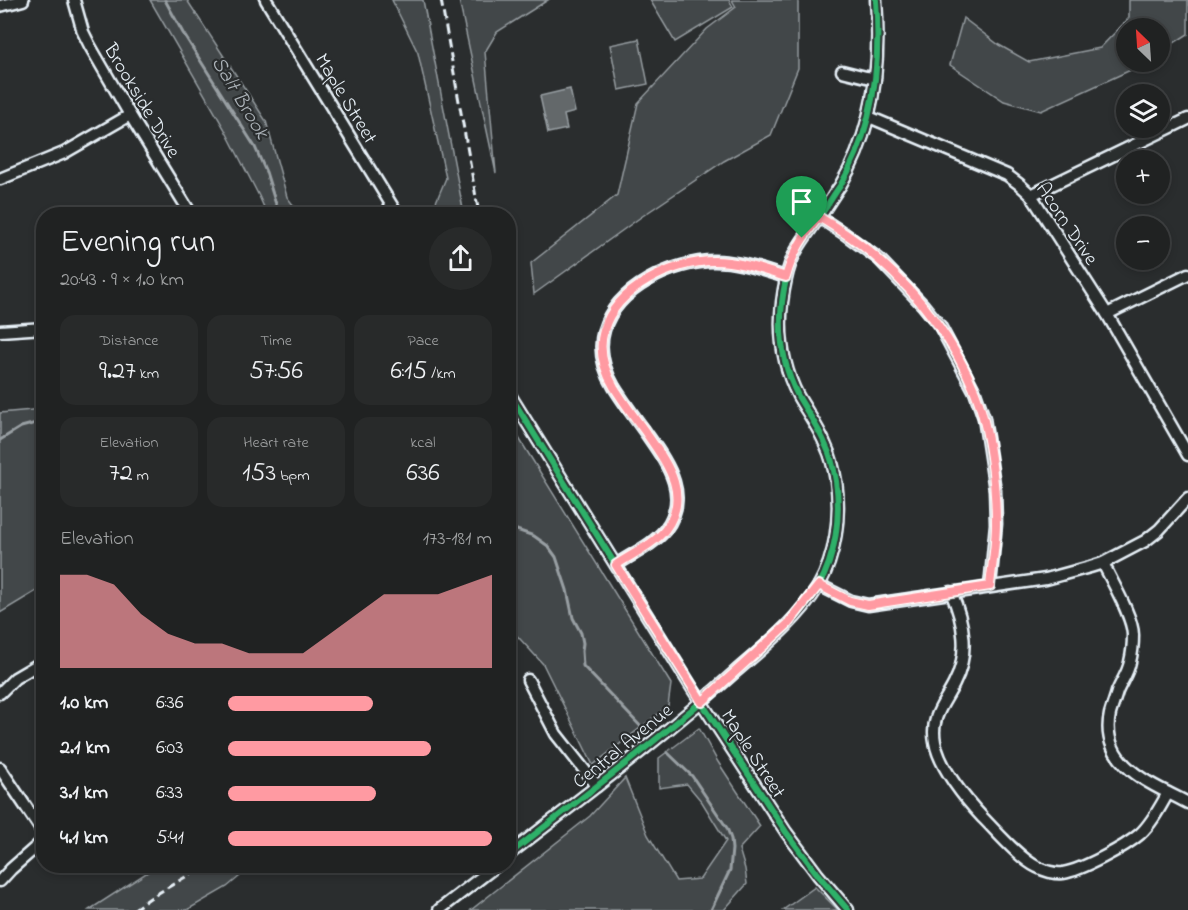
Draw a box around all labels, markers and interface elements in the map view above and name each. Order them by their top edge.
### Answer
north arrow [1116,18,1170,72]
map controls [1116,18,1170,270]
street label: Brookside Drive [95,38,187,164]
street label: Maple Street [306,49,383,150]
water label: Salt Brook [203,51,276,146]
button: layers [1116,84,1170,138]
button: + [1116,150,1170,204]
pin [776,176,827,238]
street label: Acorn Drive [1028,177,1104,272]
icon: arrive [785,185,818,218]
button: − [1116,216,1170,270]
text: Evening run [60,219,215,267]
button: share [429,227,492,290]
text: 20:43 · 9 × 1.0 km [60,266,184,295]
text: Distance [100,329,158,353]
text: Time [260,329,292,353]
text: Pace [407,329,439,353]
text: 9.27 [99,353,136,391]
text: 57:56 [249,353,303,391]
text: 6:15 [390,353,427,391]
text: km [136,362,159,386]
text: /km [427,362,456,386]
text: Elevation [100,431,158,455]
text: Heart rate [243,431,309,455]
text: kcal [410,431,436,455]
text: 72 [109,455,133,493]
text: 153 [242,455,276,493]
text: 636 [406,455,440,493]
text: m [133,464,149,488]
text: bpm [276,464,310,488]
text: Elevation [60,525,134,554]
text: 173–181 m [423,525,492,554]
text: 1.0 km [60,689,108,718]
text: 6:36 [156,689,184,718]
street label: Central Avenue [567,697,680,797]
street label: Maple Street [712,704,792,805]
text: 2.1 km [60,734,110,763]
text: 6:03 [156,734,183,763]
text: 3.1 km [60,779,108,808]
text: 6:33 [156,779,183,808]
text: 4.1 km [60,824,108,853]
text: 5:41 [156,824,184,853]

